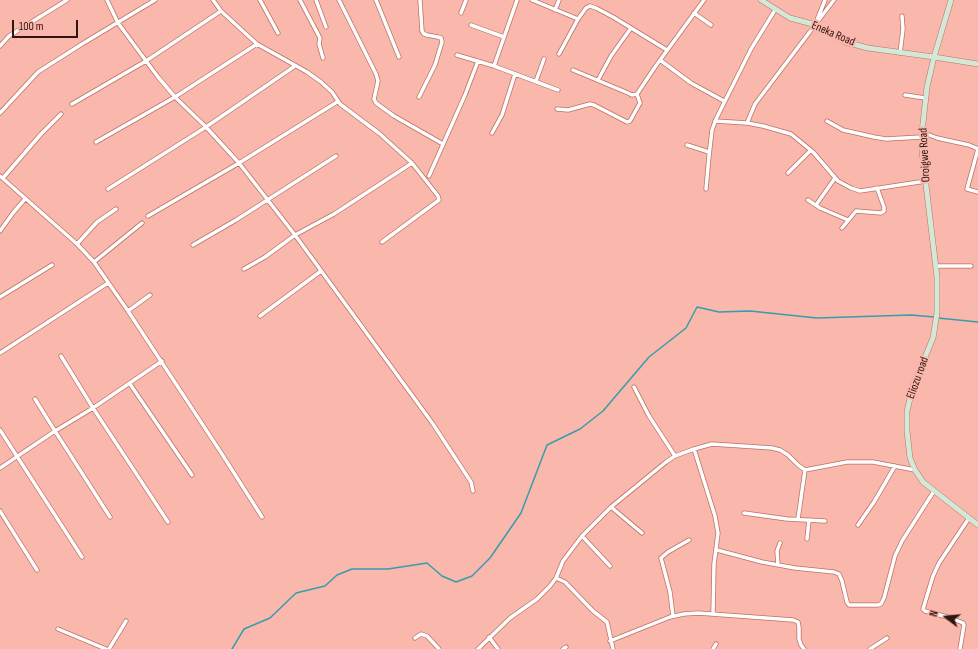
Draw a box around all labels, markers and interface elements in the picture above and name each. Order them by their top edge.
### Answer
scale bar [14,12,80,38]
street label: Eneka Road [809,18,857,50]
text: 100 m [19,19,44,34]
street label: Oroigwe Road [916,127,934,183]
street label: Eliozu road [904,355,932,401]
north arrow [926,597,966,637]
text: N [927,609,941,618]

